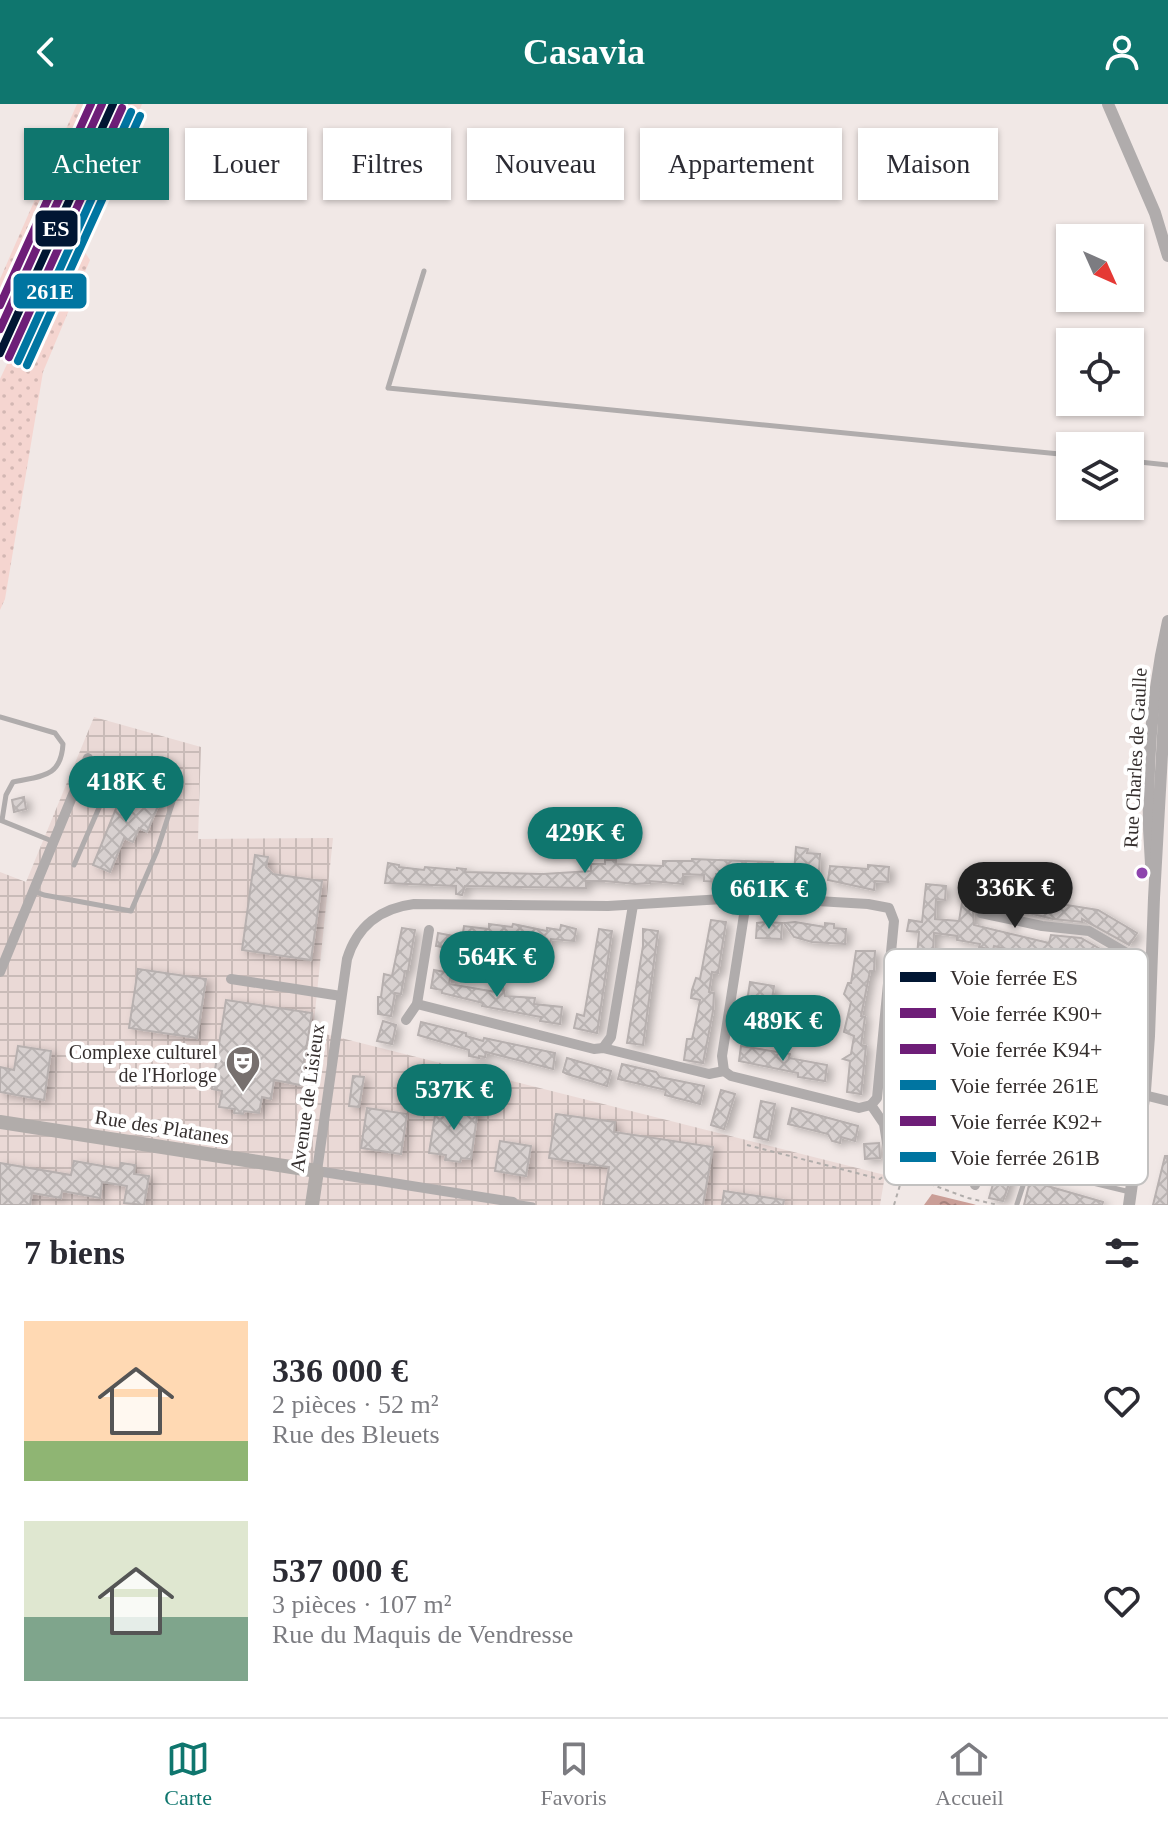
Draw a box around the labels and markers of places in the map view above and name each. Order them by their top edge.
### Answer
pin: 418K € [61,756,191,824]
pin: 429K € [520,807,650,875]
pin: 336K € [950,862,1080,930]
pin: 661K € [704,863,834,931]
unlabelled marker [1134,865,1150,881]
pin: 564K € [432,931,562,999]
pin: 489K € [718,995,848,1063]
place label: Complexe culturel de l'Horloge [69,1041,217,1087]
theatre icon: Complexe culturel de l'Horloge [224,1044,262,1094]
pin: 537K € [389,1064,519,1132]

